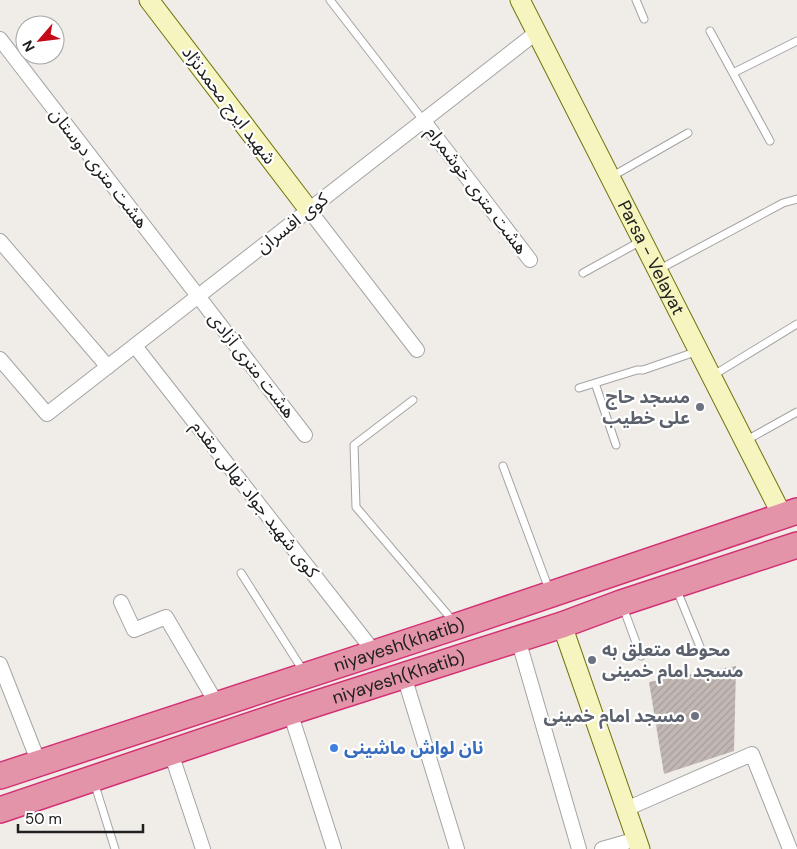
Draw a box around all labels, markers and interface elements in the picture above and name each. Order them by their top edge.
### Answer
north arrow [15,15,65,65]
text: N [18,37,39,55]
street label: شهید ایرج محمدنژاد [176,41,282,170]
street label: هشت متری دوستان [44,103,154,233]
street label: هشت متری خوشمرام [419,121,533,260]
street label: کوی افسران [251,187,333,259]
street label: Parsa - Velayat [612,196,690,319]
street label: هشت متری آزادی [203,307,301,423]
place label: مسجد حاج علی خطیب [602,385,690,430]
marker: مسجد حاج علی خطیب [694,401,706,413]
street label: کوی شهید جواد نهالی مقدم [184,415,325,585]
street label: niyayesh(khatib) [330,612,468,678]
place label: محوطه متعلق به مسجد امام خمینی [602,638,744,684]
street label: niyayesh(Khatib) [329,645,468,710]
marker: محوطه متعلق به مسجد امام خمینی [586,654,598,666]
place label: مسجد امام خمینی [543,704,685,729]
marker: مسجد امام خمینی [689,710,701,722]
place label: نان لواش ماشینی [344,736,484,760]
marker: نان لواش ماشینی [328,742,340,754]
scale bar [18,802,142,834]
text: 50 m [25,809,62,829]

